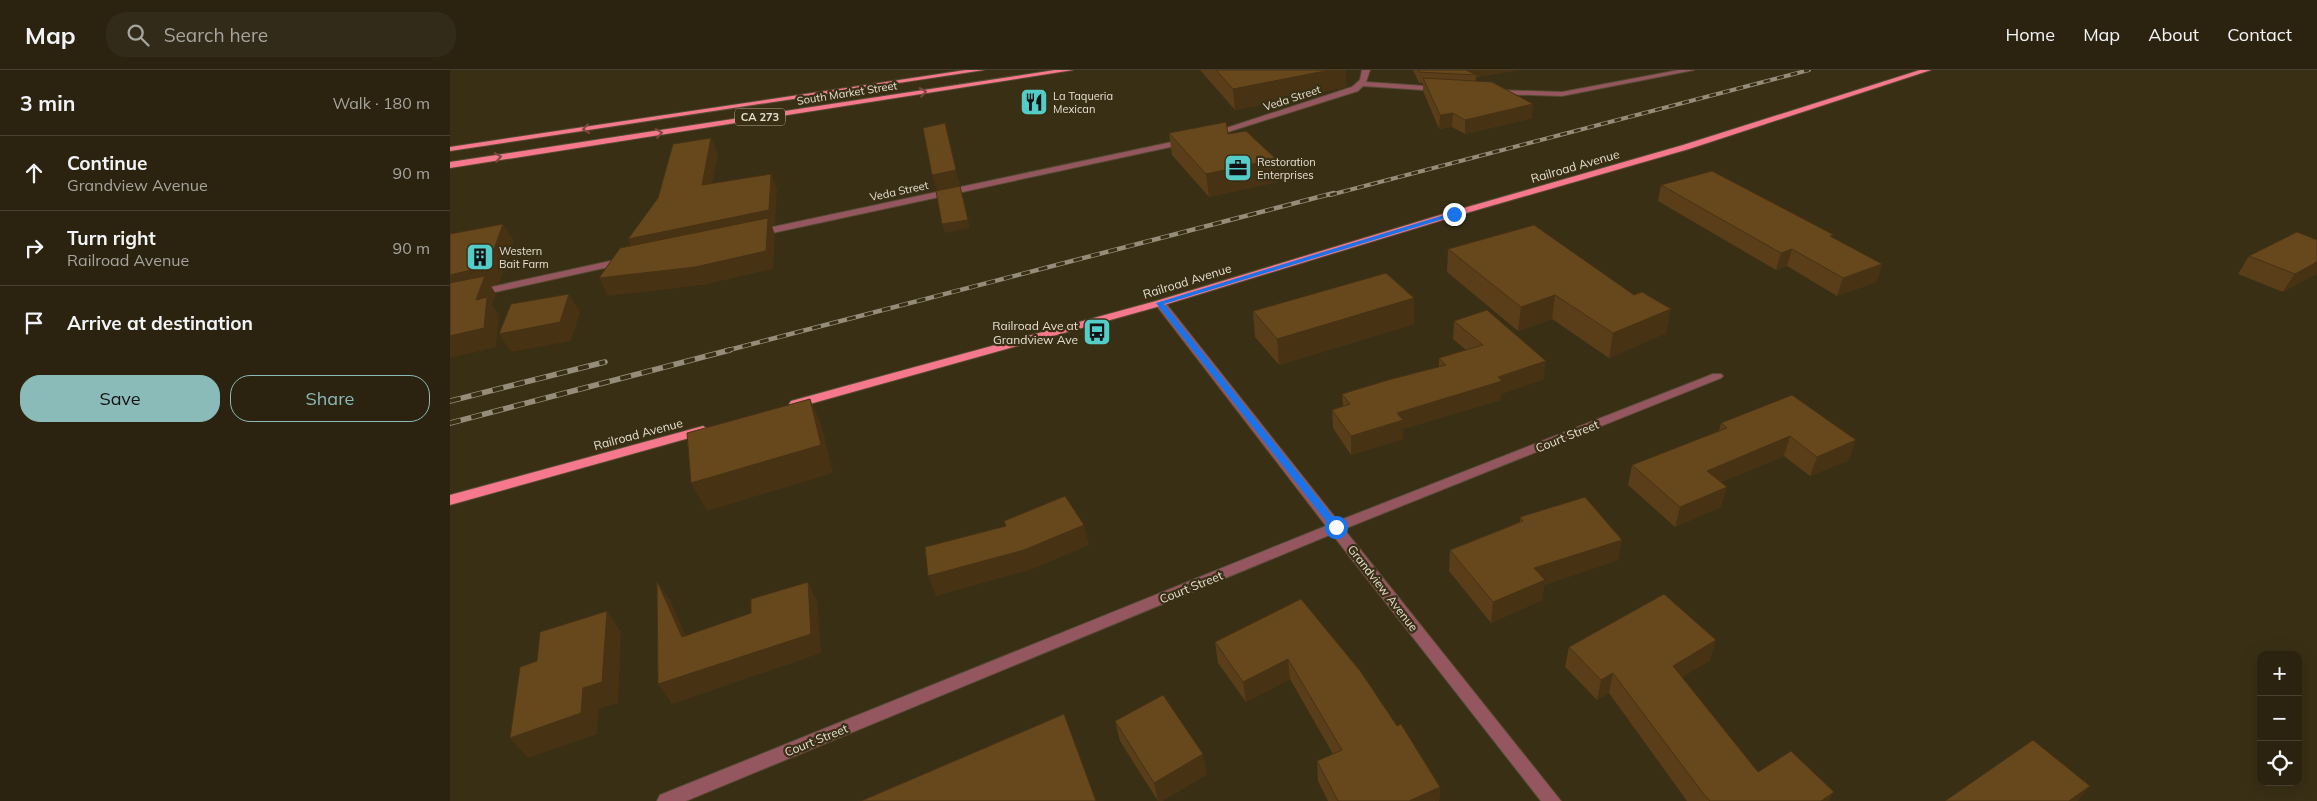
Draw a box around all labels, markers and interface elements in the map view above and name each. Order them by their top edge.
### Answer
search box [106,12,456,57]
text: Map [25,20,76,50]
icon: search [124,21,152,49]
text: Search here [164,23,268,47]
text: Home [2005,23,2055,46]
text: Map [2083,23,2120,46]
text: About [2148,23,2199,46]
text: Contact [2227,23,2292,46]
street label: South Market Street [796,78,898,108]
street label: Veda Street [1262,82,1323,114]
restaurant icon: La Taqueria Mexican [1019,87,1049,117]
one-way arrow [919,88,928,98]
place label: La Taqueria Mexican [1053,89,1113,116]
text: 3 min [20,90,75,116]
text: Walk · 180 m [332,93,430,113]
road number: CA 273 [735,108,785,126]
one-way arrow [582,123,590,133]
one-way arrow [654,128,663,138]
street label: Railroad Avenue [1529,146,1621,186]
text: Continue [67,151,147,175]
one-way arrow [494,153,503,163]
office icon: Restoration Enterprises [1223,153,1253,183]
place label: Restoration Enterprises [1257,155,1316,182]
icon: ahead [20,159,48,187]
text: 90 m [393,163,430,183]
text: Grandview Avenue [67,175,208,195]
street label: Veda Street [868,178,930,204]
route end [1443,203,1466,226]
text: Turn right [67,226,156,250]
icon: right [20,234,48,262]
text: 90 m [393,238,430,258]
building icon: Western Bait Farm [465,242,495,272]
place label: Western Bait Farm [499,244,549,271]
text: Railroad Avenue [67,250,189,270]
street label: Railroad Avenue [1141,260,1233,302]
icon: arrive [20,309,48,337]
text: Arrive at destination [67,311,253,335]
bus stop icon: Railroad Ave at Grandview Ave [1082,317,1112,347]
place label: Railroad Ave at Grandview Ave [992,318,1078,347]
button: Save [20,375,220,422]
button: Share [230,375,430,422]
street label: Railroad Avenue [592,415,684,453]
street label: Court Street [1533,417,1601,455]
route start [1325,516,1348,539]
street label: Grandview Avenue [1345,542,1421,634]
street label: Court Street [1157,568,1225,606]
map controls [2257,651,2302,786]
button: + [2257,651,2302,696]
button: − [2257,696,2302,741]
street label: Court Street [782,721,850,759]
button: locate [2257,741,2302,786]

